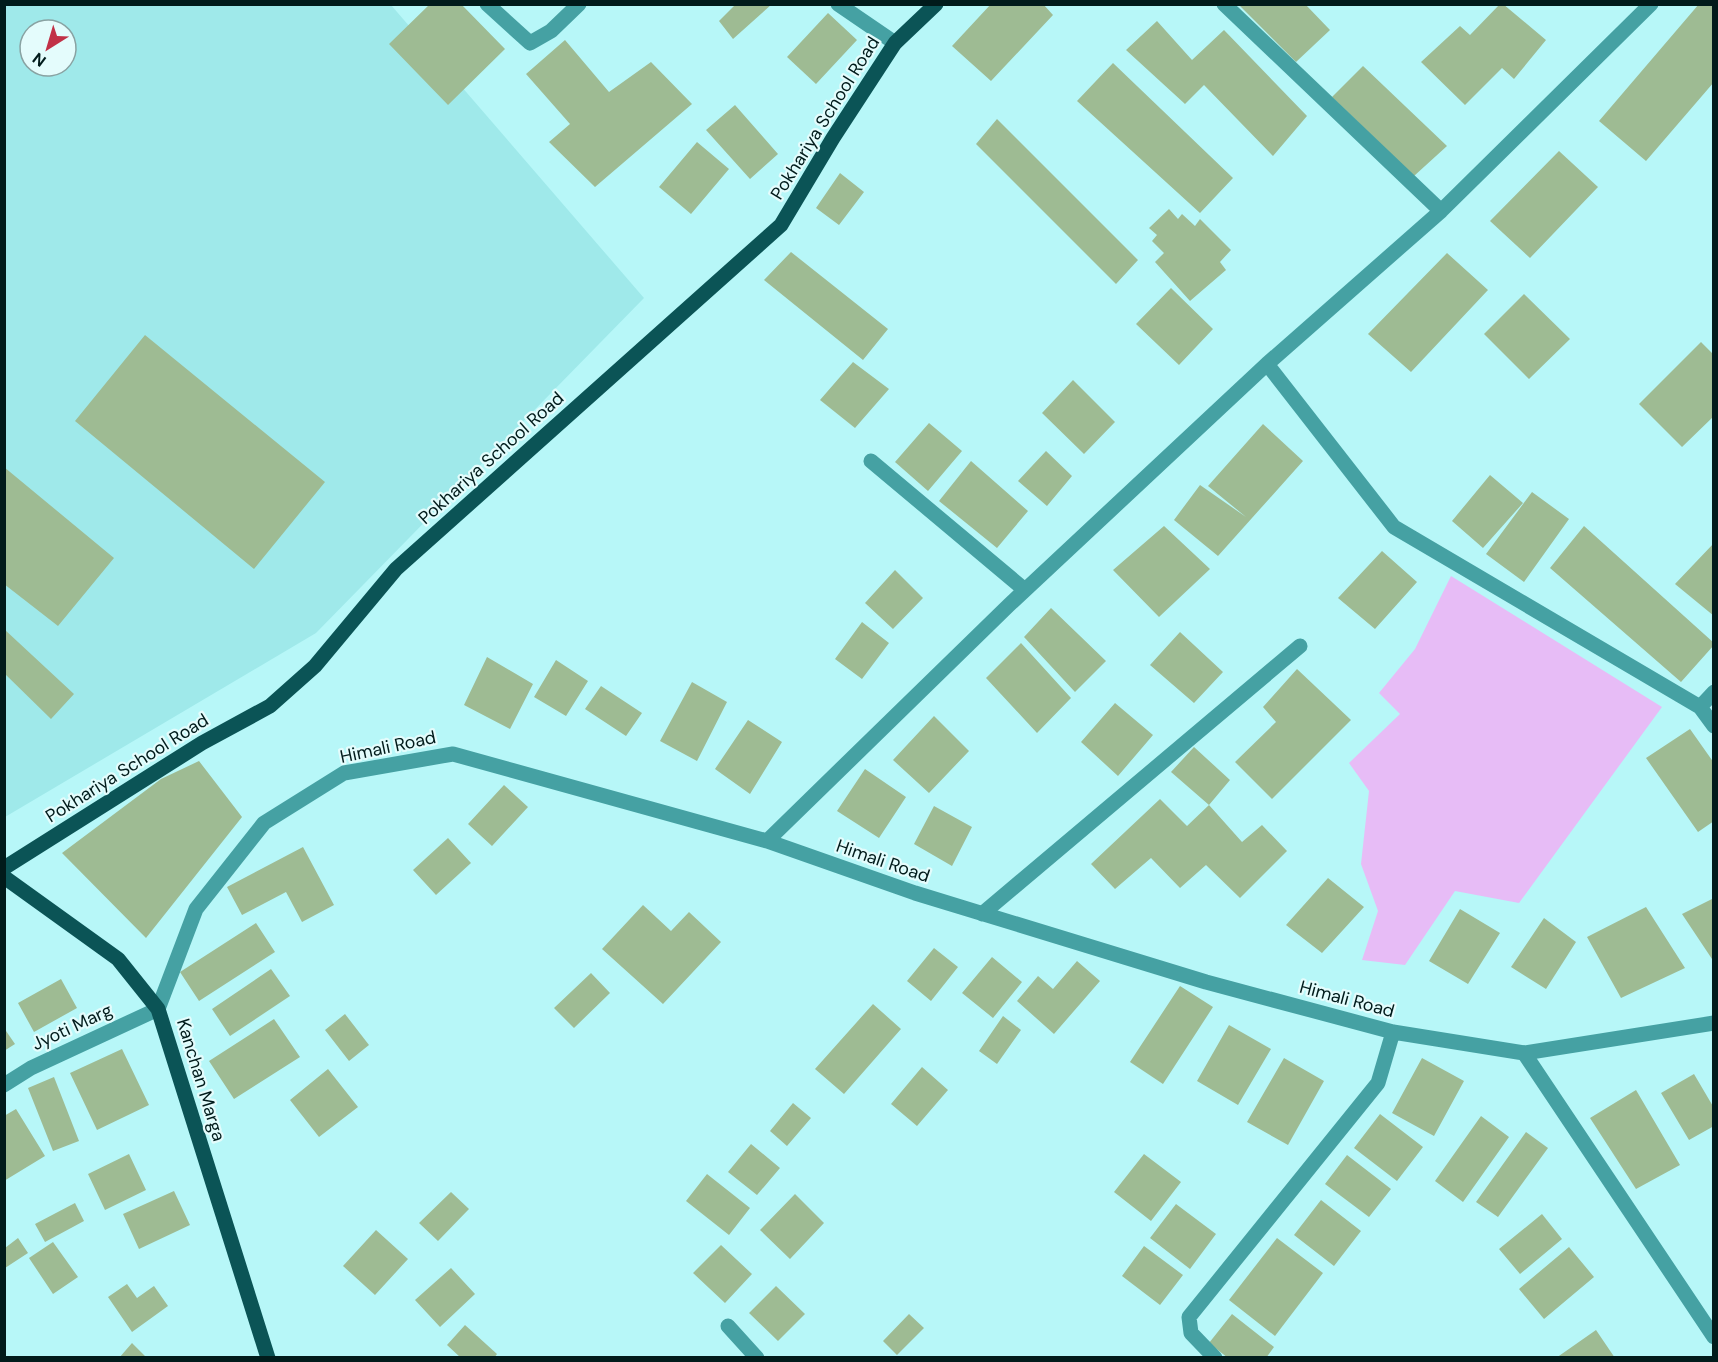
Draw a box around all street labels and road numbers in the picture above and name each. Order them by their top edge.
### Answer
street label: Pokhariya School Road [765,32,885,204]
street label: Pokhariya School Road [413,386,569,530]
street label: Pokhariya School Road [41,708,213,828]
street label: Himali Road [338,725,438,769]
street label: Himali Road [833,834,933,888]
street label: Himali Road [1297,975,1397,1023]
street label: Jyoti Marg [28,998,116,1056]
street label: Kanchan Marga [171,1016,231,1144]

